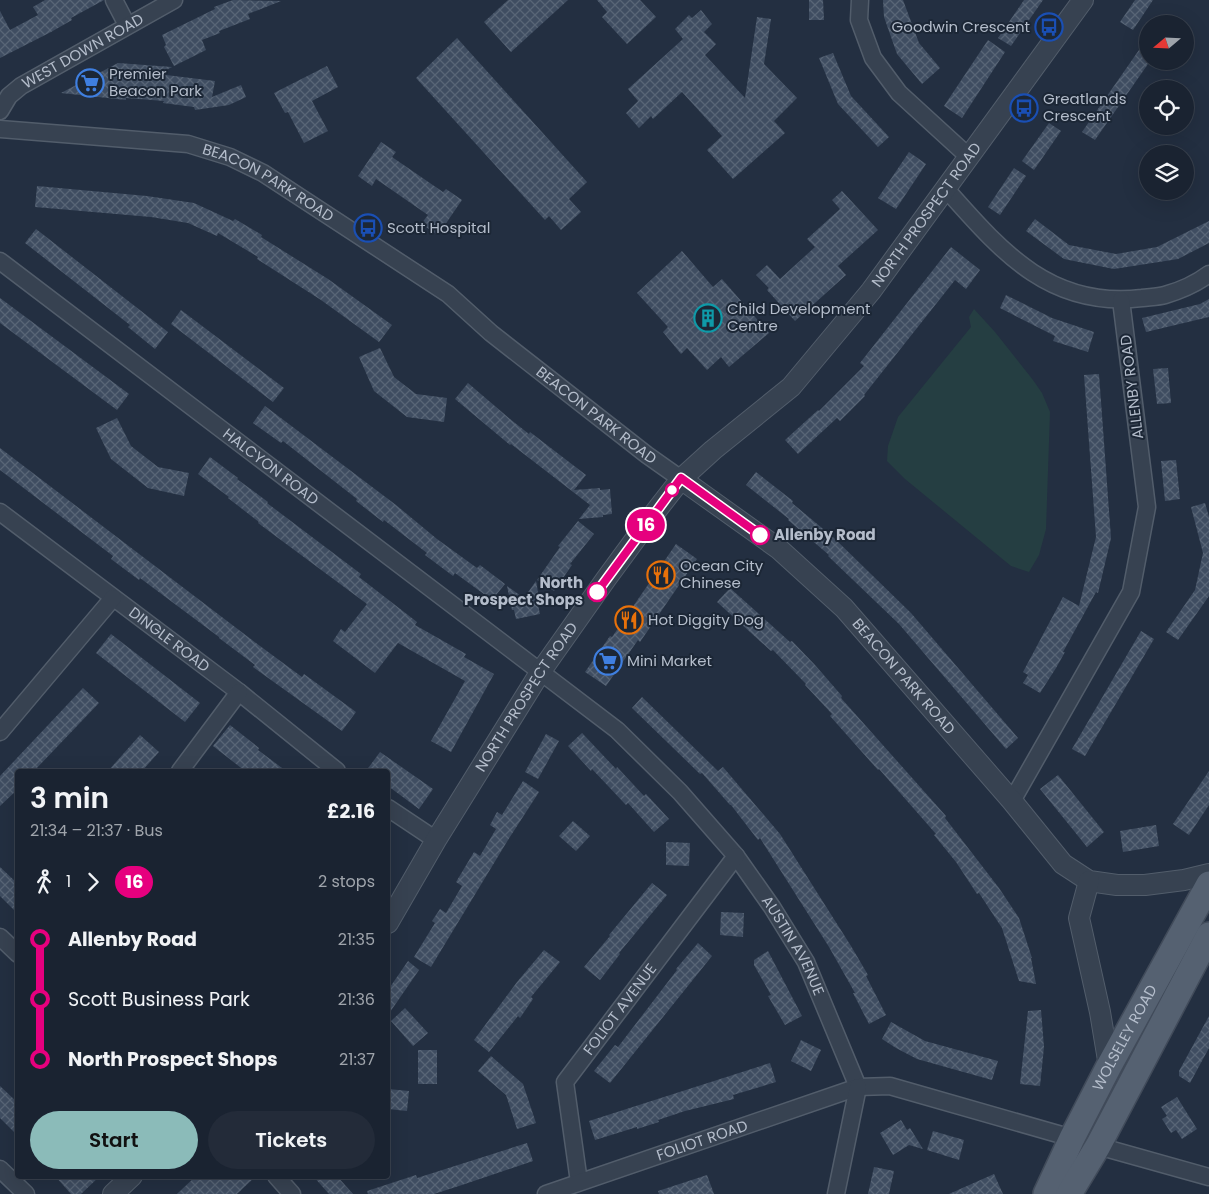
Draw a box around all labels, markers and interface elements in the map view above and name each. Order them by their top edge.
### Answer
street label: WEST DOWN ROAD [18,8,147,93]
bus stop icon: Goodwin Crescent [1034,12,1064,42]
north arrow [1139,15,1194,70]
map controls [1139,15,1194,200]
place label: Goodwin Crescent [892,16,1030,37]
place label: Premier Beacon Park [109,63,202,101]
supermarket icon: Premier Beacon Park [75,68,105,98]
button: locate [1139,80,1194,135]
place label: Greatlands Crescent [1043,88,1127,126]
bus stop icon: Greatlands Crescent [1009,93,1039,123]
street label: BEACON PARK ROAD [200,138,338,227]
street label: NORTH PROSPECT ROAD [866,138,986,291]
button: layers [1139,145,1194,200]
bus stop icon: Scott Hospital [353,213,383,243]
place label: Scott Hospital [387,217,490,238]
place label: Child Development Centre [727,298,871,336]
building icon: Child Development Centre [693,303,723,333]
street label: ALLENBY ROAD [1115,334,1148,440]
street label: BEACON PARK ROAD [532,361,661,469]
street label: HALCYON ROAD [219,423,323,510]
unlabelled marker [665,483,679,497]
line badge: 16 [624,509,668,541]
text: 16 [637,512,655,537]
place label: Allenby Road [774,524,876,545]
marker: Allenby Road [750,525,770,545]
place label: Ocean City Chinese [680,555,764,593]
restaurant icon: Ocean City Chinese [646,560,676,590]
place label: North Prospect Shops [464,572,583,610]
marker: North Prospect Shops [587,582,607,602]
street label: DINGLE ROAD [125,602,214,677]
restaurant icon: Hot Diggity Dog [614,605,644,635]
place label: Hot Diggity Dog [648,609,764,630]
street label: BEACON PARK ROAD [848,614,960,739]
street label: NORTH PROSPECT ROAD [470,618,582,776]
supermarket icon: Mini Market [593,646,623,676]
place label: Mini Market [627,650,712,671]
text: 3 min [30,779,109,818]
text: £2.16 [327,798,375,825]
text: 21:34 – 21:37 · Bus [30,819,163,842]
icon: walk [30,868,58,896]
icon: forward [79,868,107,896]
text: 16 [125,869,143,894]
text: 1 [66,870,71,893]
text: 2 stops [318,870,375,893]
street label: AUSTIN AVENUE [757,891,830,999]
text: Allenby Road [68,926,197,953]
text: 21:35 [338,928,375,951]
street label: FOLIOT AVENUE [578,959,661,1059]
street label: WOLSELEY ROAD [1087,981,1162,1094]
text: Scott Business Park [68,986,250,1013]
text: 21:36 [338,988,375,1011]
text: North Prospect Shops [68,1046,278,1073]
text: 21:37 [339,1048,375,1071]
button: Start [30,1111,198,1169]
button: Tickets [208,1111,375,1169]
street label: FOLIOT ROAD [654,1115,750,1165]

